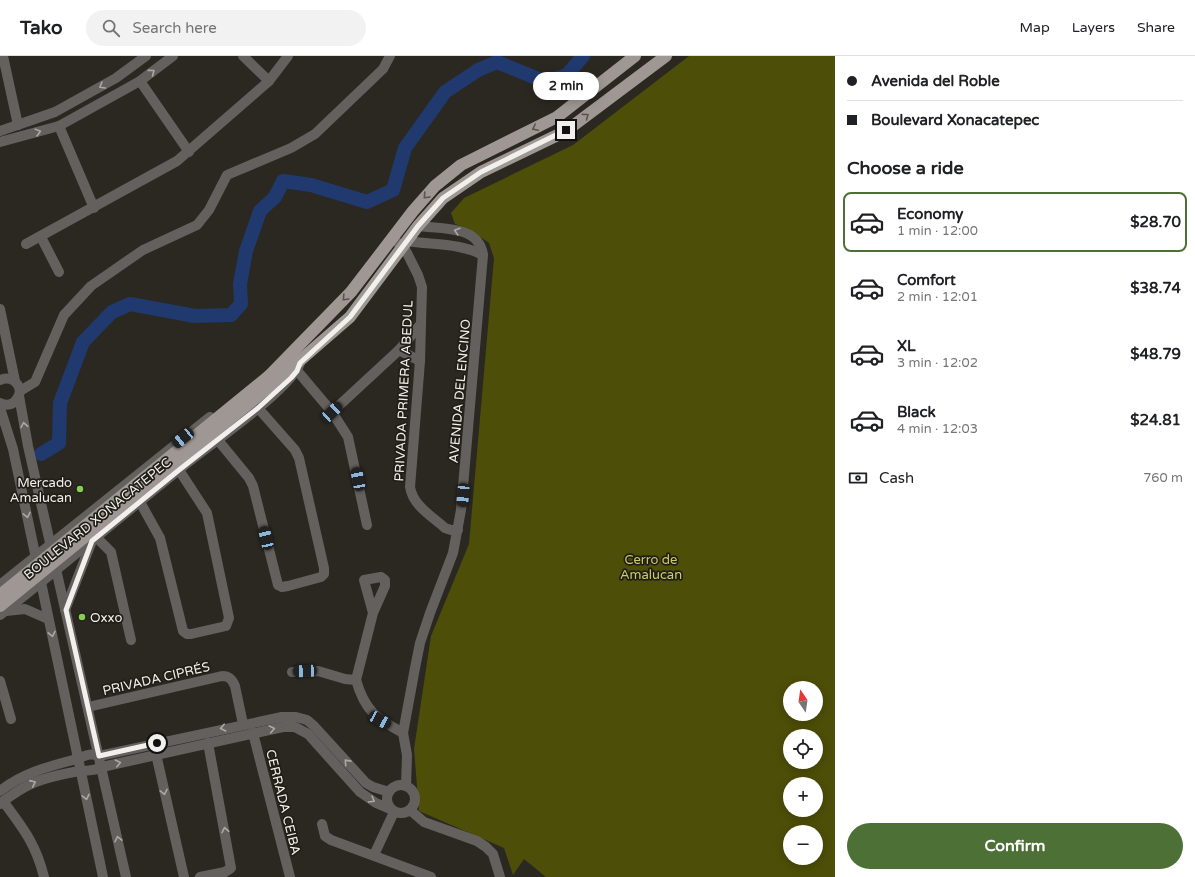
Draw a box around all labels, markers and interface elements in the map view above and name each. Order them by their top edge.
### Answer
search box [86,10,366,46]
text: Tako [20,17,62,39]
icon: search [100,17,122,39]
text: Search here [132,19,217,37]
text: Map [1020,19,1050,36]
text: Layers [1072,19,1115,36]
text: Share [1137,19,1175,36]
one-way arrow [148,70,155,77]
callout: 2 min [533,72,599,100]
text: Avenida del Roble [871,72,1000,90]
text: 2 min [549,78,583,94]
one-way arrow [99,81,106,88]
text: Boulevard Xonacatepec [871,111,1039,129]
one-way arrow [581,114,588,121]
route end [557,121,575,139]
one-way arrow [532,123,540,131]
one-way arrow [34,128,41,137]
text: Choose a ride [847,157,964,179]
one-way arrow [423,191,431,199]
icon: car [849,204,885,240]
text: Economy [897,205,963,223]
text: $28.70 [1130,213,1181,231]
text: 1 min · 12:00 [897,223,978,239]
one-way arrow [454,227,461,236]
icon: car [849,270,885,306]
text: Comfort [897,271,956,289]
text: $38.74 [1130,279,1181,297]
text: 2 min · 12:01 [897,289,978,305]
one-way arrow [342,293,350,301]
street label: PRIVADA PRIMERA ABEDUL [391,300,417,482]
street label: AVENIDA DEL ENCINO [446,318,474,464]
icon: car [849,336,885,372]
text: XL [897,337,916,355]
text: $48.79 [1130,345,1181,363]
text: 3 min · 12:02 [897,355,978,371]
car [319,399,345,425]
icon: car [849,402,885,438]
text: Black [897,403,936,421]
text: $24.81 [1130,411,1181,429]
text: 4 min · 12:03 [897,421,978,437]
one-way arrow [20,422,29,428]
car [170,426,196,450]
street label: BOULEVARD XONACATEPEC [21,454,174,583]
car [350,466,366,492]
icon: cash [847,467,869,489]
text: Cash [879,469,914,487]
text: 760 m [1143,470,1183,486]
place label: Mercado Amalucan [10,475,72,506]
car [456,483,470,507]
marker: Mercado Amalucan [75,484,85,494]
one-way arrow [22,512,30,518]
car [257,525,275,551]
park label: Cerro de Amalucan [620,552,682,583]
place label: Oxxo [90,610,122,626]
marker: Oxxo [77,612,87,622]
one-way arrow [47,631,55,638]
street label: PRIVADA CIPRÉS [101,659,211,699]
car [293,665,317,677]
north arrow [783,681,823,721]
map controls [783,681,823,865]
car [367,709,393,731]
one-way arrow [219,724,226,732]
one-way arrow [269,725,275,734]
button: locate [783,729,823,769]
route start [148,734,166,752]
street label: CERRADA CEIBA [262,748,304,857]
one-way arrow [115,759,121,767]
one-way arrow [344,759,352,767]
button: + [783,777,823,817]
one-way arrow [28,780,36,788]
one-way arrow [160,789,168,796]
one-way arrow [82,794,90,800]
one-way arrow [368,796,375,803]
button: Confirm [847,823,1183,869]
button: − [783,825,823,865]
one-way arrow [221,827,229,833]
one-way arrow [114,836,122,842]

